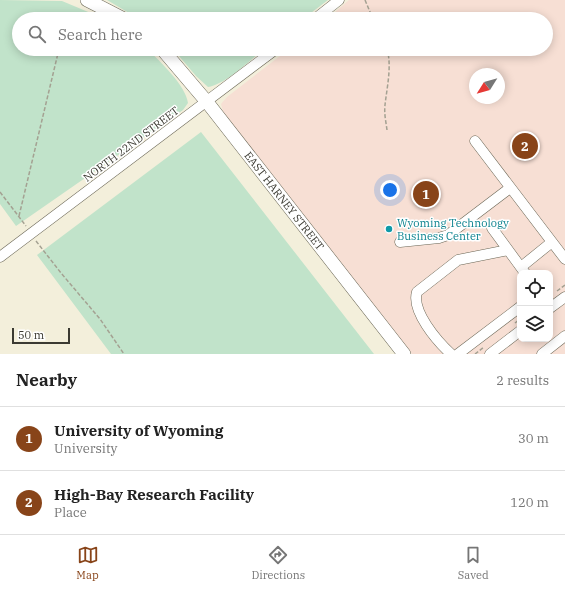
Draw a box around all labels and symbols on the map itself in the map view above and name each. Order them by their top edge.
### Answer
north arrow [469,68,505,104]
street label: NORTH 22ND STREET [80,103,182,185]
pin: 2 [512,131,538,161]
street label: EAST HARNEY STREET [241,149,327,253]
pin: 1 [413,179,439,209]
your location [380,180,400,200]
place label: Wyoming Technology Business Center [397,216,509,243]
marker: Wyoming Technology Business Center [384,224,394,234]
scale bar [12,326,70,345]

